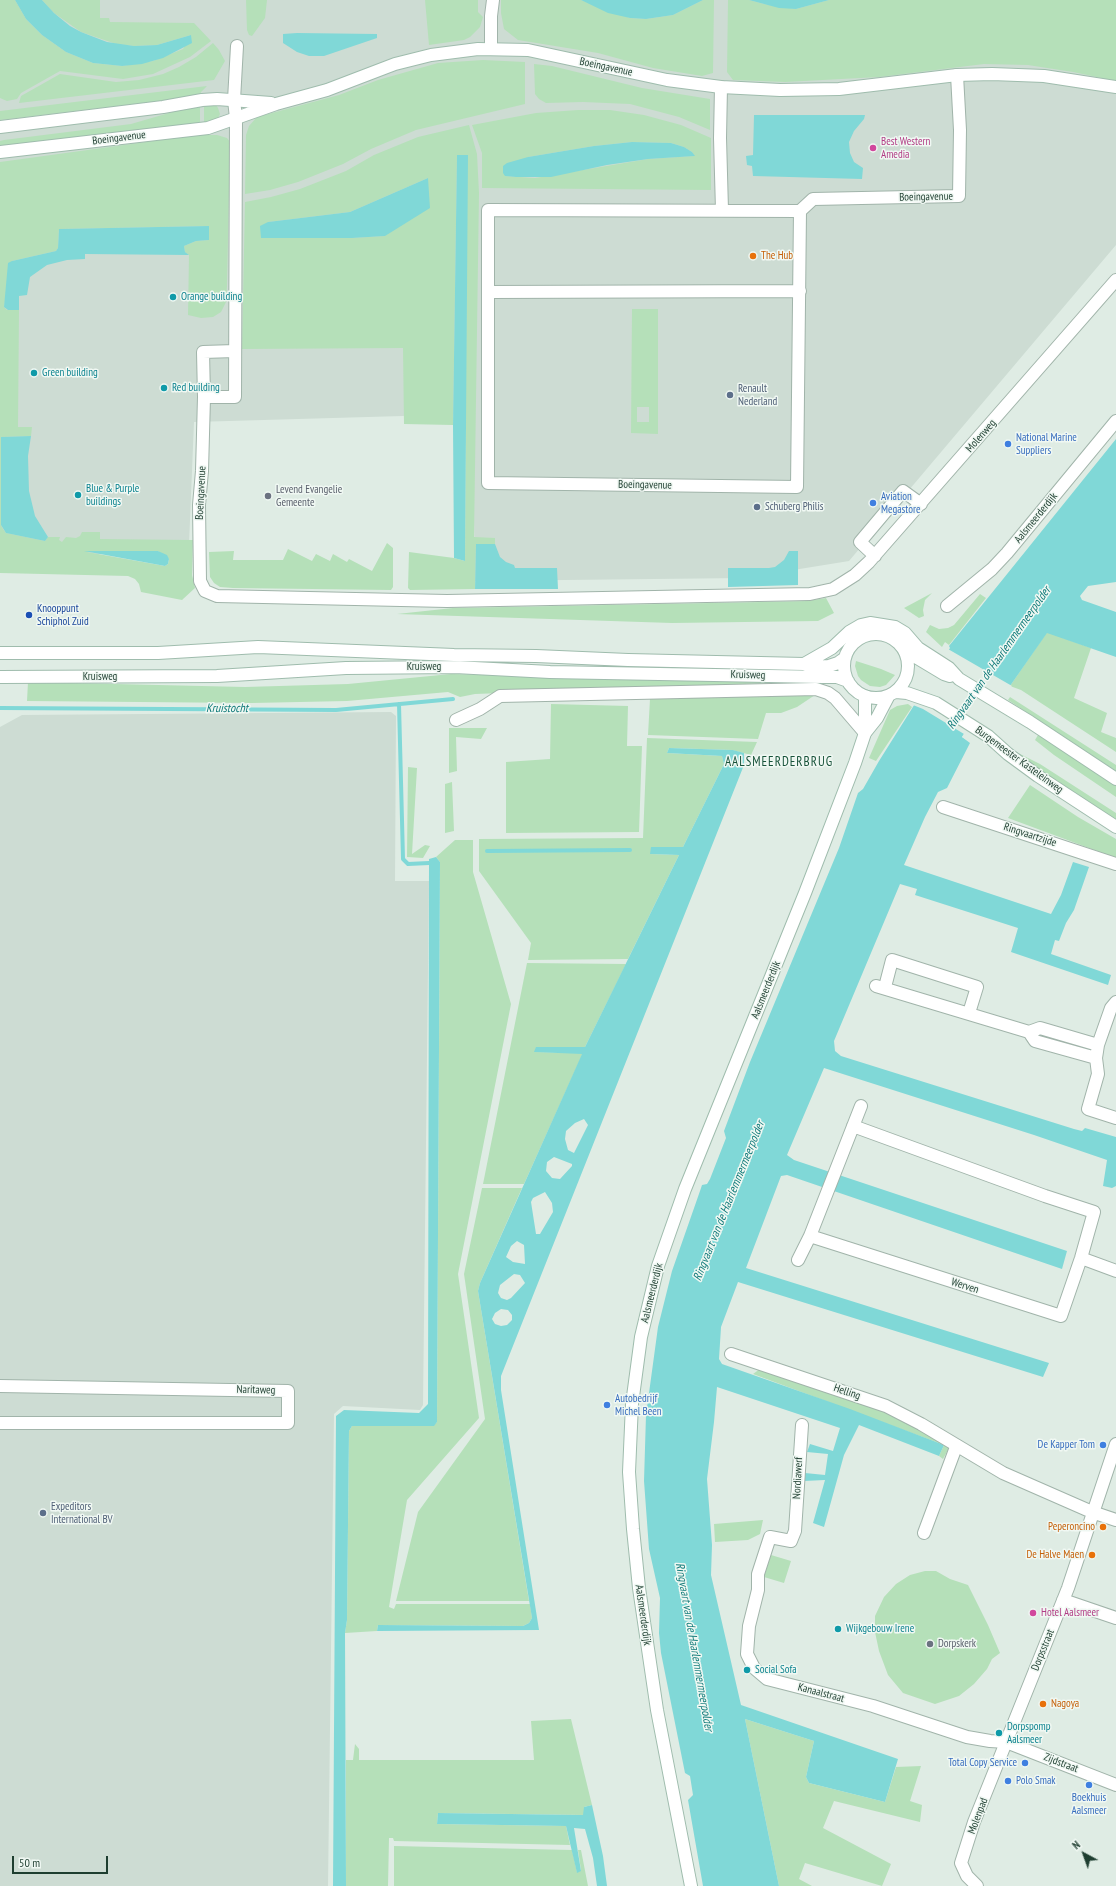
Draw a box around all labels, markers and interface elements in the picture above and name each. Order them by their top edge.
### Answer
street label: Boeingavenue [578,55,634,79]
street label: Boeingavenue [91,128,147,148]
place label: Best Western Amedia [881,135,930,161]
marker: Best Western Amedia [868,143,878,153]
street label: Boeingavenue [899,190,953,204]
place label: The Hub [761,249,793,263]
marker: The Hub [748,251,758,261]
place label: Orange building [181,290,242,304]
marker: Orange building [168,292,178,302]
place label: Green building [42,366,98,380]
marker: Green building [29,368,39,378]
place label: Red building [172,381,220,395]
place label: Renault Nederland [738,382,777,408]
marker: Red building [159,383,169,393]
marker: Renault Nederland [725,390,735,400]
street label: Molenweg [963,417,999,455]
place label: National Marine Suppliers [1016,431,1077,457]
marker: National Marine Suppliers [1003,439,1013,449]
street label: Boeingavenue [193,466,209,520]
street label: Boeingavenue [618,478,672,492]
place label: Blue & Purple buildings [86,482,139,508]
place label: Levend Evangelie Gemeente [276,483,342,509]
marker: Blue & Purple buildings [73,490,83,500]
place label: Aviation Megastore [881,490,921,516]
street label: Aalsmeerderdijk [1012,490,1060,546]
marker: Levend Evangelie Gemeente [263,491,273,501]
marker: Aviation Megastore [868,498,878,508]
place label: Schuberg Philis [765,500,824,514]
marker: Schuberg Philis [752,502,762,512]
water label: Ringvaart van de Haarlemmermeerpolder [944,584,1054,732]
place label: Knooppunt Schiphol Zuid [37,602,89,628]
marker: Knooppunt Schiphol Zuid [24,610,34,620]
street label: Kruisweg [407,660,441,674]
street label: Kruisweg [731,668,765,682]
street label: Kruisweg [83,670,117,684]
water label: Kruistocht [206,702,248,716]
street label: Burgemeester Kasteleinweg [972,724,1066,796]
district label: AALSMEERDERBRUG [725,754,833,770]
street label: Ringvaartzijde [1002,820,1058,850]
street label: Aalsmeerderdijk [748,959,784,1021]
water label: Ringvaart van de Haarlemmermeerpolder [690,1119,768,1283]
street label: Aalsmeerderdijk [638,1262,666,1324]
street label: Werven [950,1275,980,1297]
street label: Helling [832,1381,862,1403]
street label: Naritaweg [237,1383,275,1397]
place label: Autobedrijf Michel Been [615,1392,662,1418]
marker: Autobedrijf Michel Been [602,1400,612,1410]
place label: De Kapper Tom [1038,1438,1095,1452]
marker: De Kapper Tom [1098,1440,1108,1450]
street label: Nordiawerf [790,1457,806,1499]
place label: Expeditors International BV [51,1500,113,1526]
marker: Expeditors International BV [38,1508,48,1518]
place label: Peperoncino [1048,1520,1095,1534]
marker: Peperoncino [1098,1522,1108,1532]
place label: De Halve Maen [1027,1548,1084,1562]
marker: De Halve Maen [1087,1550,1097,1560]
water label: Ringvaart van de Haarlemmermeerpolder [672,1562,716,1732]
street label: Aalsmeerderdijk [632,1584,654,1646]
place label: Hotel Aalsmeer [1041,1606,1099,1620]
marker: Hotel Aalsmeer [1028,1608,1038,1618]
place label: Wijkgebouw Irene [846,1622,914,1636]
marker: Wijkgebouw Irene [833,1624,843,1634]
street label: Dorpsstraat [1029,1627,1057,1673]
place label: Dorpskerk [938,1637,976,1651]
marker: Dorpskerk [925,1639,935,1649]
place label: Social Sofa [755,1663,797,1677]
marker: Social Sofa [742,1665,752,1675]
street label: Kanaalstraat [796,1680,846,1706]
place label: Nagoya [1051,1697,1079,1711]
marker: Nagoya [1038,1699,1048,1709]
place label: Dorpspomp Aalsmeer [1007,1720,1051,1746]
marker: Dorpspomp Aalsmeer [994,1728,1004,1738]
street label: Zijdstraat [1042,1750,1080,1776]
place label: Total Copy Service [948,1756,1017,1770]
marker: Total Copy Service [1020,1758,1030,1768]
place label: Polo Smak [1016,1774,1056,1788]
marker: Polo Smak [1003,1776,1013,1786]
marker: Boekhuis Aalsmeer [1084,1780,1094,1790]
place label: Boekhuis Aalsmeer [1071,1791,1107,1817]
street label: Molenpad [965,1796,991,1836]
north arrow [1064,1834,1104,1874]
text: N [1069,1838,1083,1852]
scale bar [14,1848,110,1874]
text: 50 m [19,1855,40,1870]

